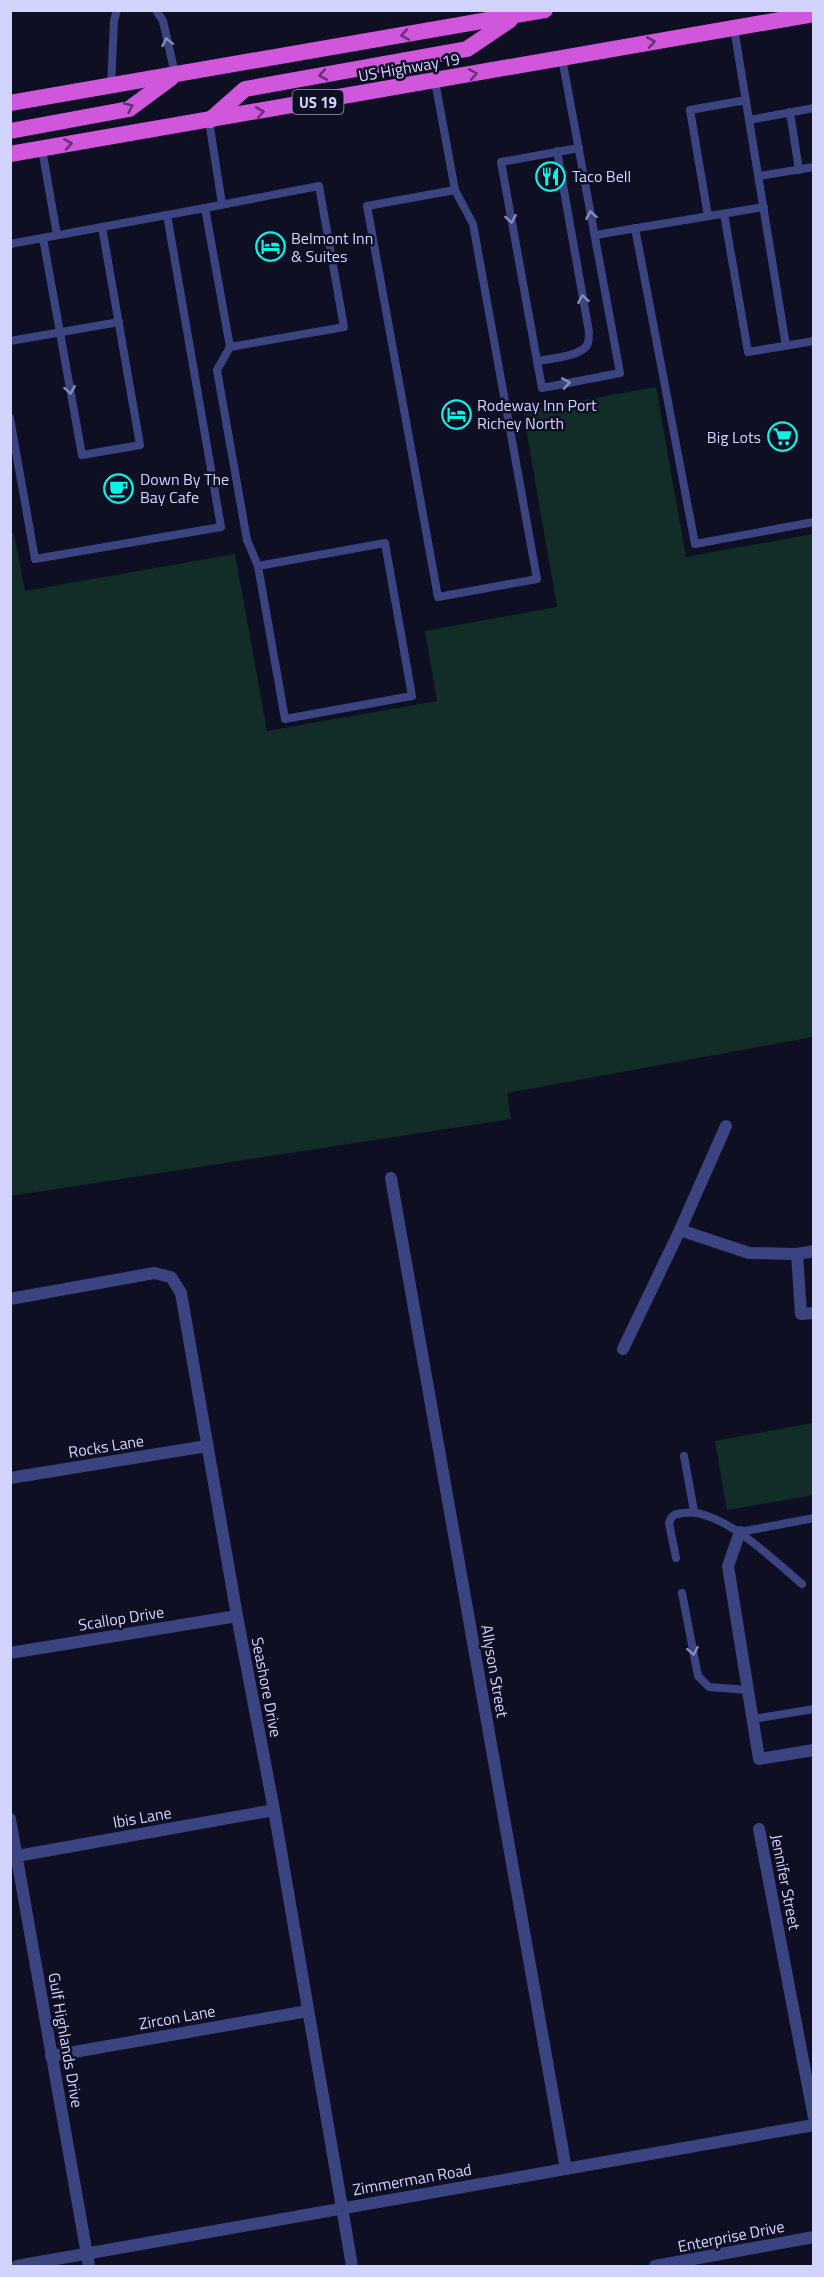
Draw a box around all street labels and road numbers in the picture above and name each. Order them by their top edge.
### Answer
street label: US Highway 19 [356,46,462,88]
road number: US 19 [292,90,344,114]
street label: Rocks Lane [67,1428,145,1464]
street label: Scallop Drive [76,1599,166,1637]
street label: Allyson Street [475,1623,515,1720]
street label: Seashore Drive [246,1635,288,1739]
street label: Ibis Lane [111,1800,173,1834]
street label: Jennifer Street [765,1832,807,1932]
street label: Gulf Highlands Drive [42,1971,90,2109]
street label: Zircon Lane [137,1998,217,2036]
street label: Zimmerman Road [351,2157,473,2201]
street label: Enterprise Drive [676,2214,786,2258]

